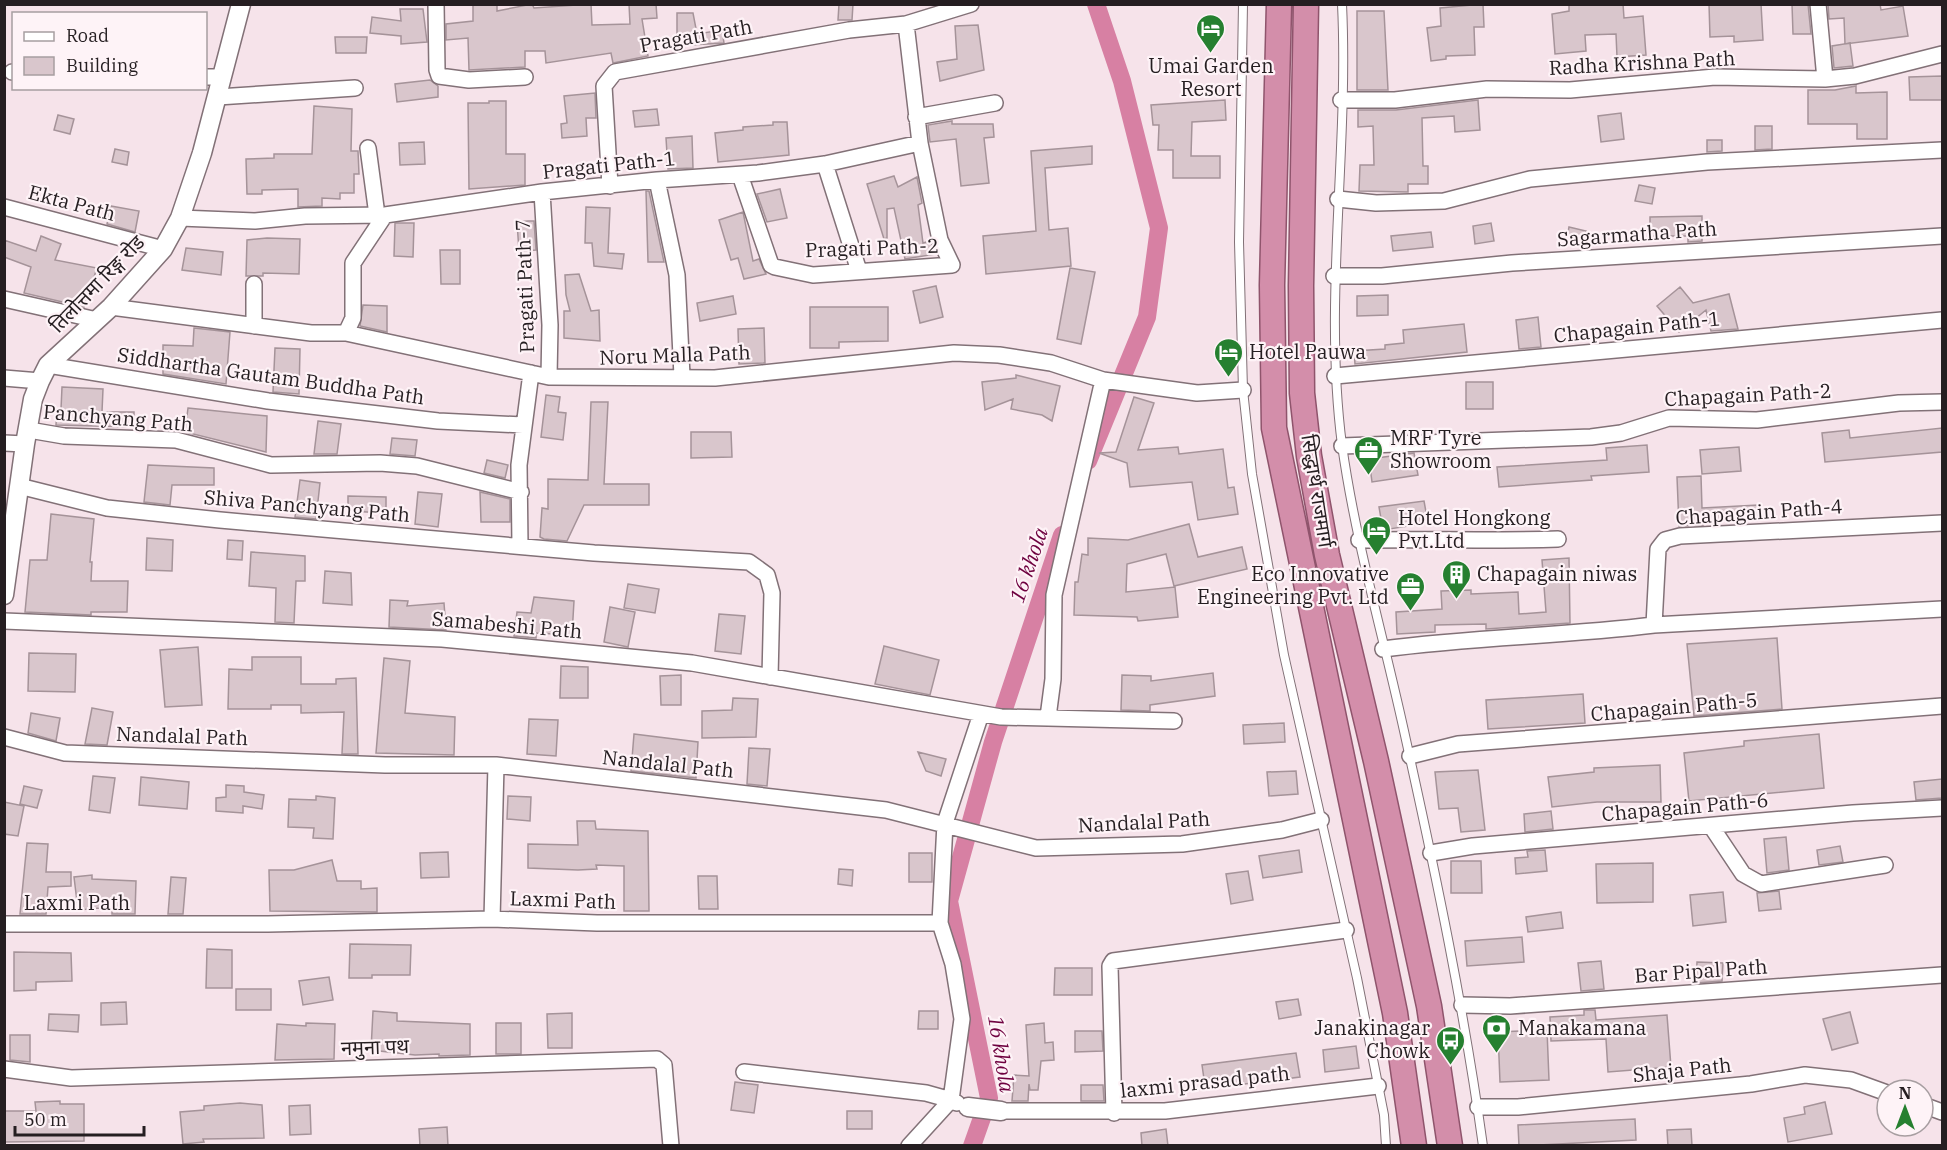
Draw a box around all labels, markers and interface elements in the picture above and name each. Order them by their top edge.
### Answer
legend [12,12,207,90]
street label: Pragati Path [637,12,754,59]
hotel icon: Umai Garden Resort [1195,12,1227,54]
text: Road [66,24,109,47]
street label: Radha Krishna Path [1548,44,1736,81]
place label: Umai Garden Resort [1148,52,1274,102]
text: Building [66,54,138,77]
street label: Pragati Path-1 [541,144,677,185]
street label: Ekta Path [25,178,119,227]
street label: Sagarmatha Path [1556,214,1718,253]
street label: Pragati Path-7 [509,219,540,353]
street label: तिलोत्तमा रिङ्ग रोड [43,229,150,338]
street label: Pragati Path-2 [805,232,939,263]
street label: Chapagain Path-1 [1552,304,1722,349]
hotel icon: Hotel Pauwa [1212,336,1244,378]
street label: Noru Malla Path [599,338,751,371]
place label: Hotel Pauwa [1249,338,1366,365]
street label: Siddhartha Gautam Buddha Path [116,341,426,410]
street label: Chapagain Path-2 [1664,377,1832,412]
street label: Panchyang Path [42,397,194,438]
place label: MRF Tyre Showroom [1390,424,1492,474]
street label: सिद्धार्थ राजमार्ग [1295,433,1340,550]
office icon: MRF Tyre Showroom [1353,434,1385,476]
street label: Shiva Panchyang Path [203,483,411,528]
street label: Chapagain Path-4 [1675,492,1843,531]
place label: Hotel Hongkong Pvt.Ltd [1398,504,1551,554]
hotel icon: Hotel Hongkong Pvt.Ltd [1361,514,1393,556]
water label: 16 khola [1002,523,1054,606]
building icon: Chapagain niwas [1440,558,1472,600]
place label: Eco Innovative Engineering Pvt. Ltd [1197,560,1389,610]
place label: Chapagain niwas [1477,560,1637,587]
office icon: Eco Innovative Engineering Pvt. Ltd [1394,570,1426,612]
street label: Samabeshi Path [431,604,583,645]
street label: Chapagain Path-5 [1589,686,1759,727]
street label: Nandalal Path [115,720,249,751]
street label: Nandalal Path [601,743,735,784]
street label: Chapagain Path-6 [1600,786,1770,827]
street label: Nandalal Path [1077,805,1211,838]
street label: Laxmi Path [509,884,617,915]
street label: Laxmi Path [24,889,130,916]
street label: Bar Pipal Path [1634,952,1768,989]
bank icon: Manakamana [1481,1012,1513,1054]
water label: 16 khola [982,1013,1022,1095]
place label: Janakinagar Chowk [1314,1014,1430,1064]
place label: Manakamana [1518,1014,1646,1041]
bus stop icon: Janakinagar Chowk [1435,1024,1467,1066]
street label: नमुना पथ [340,1032,411,1061]
street label: Shaja Path [1631,1051,1733,1088]
street label: laxmi prasad path [1119,1059,1291,1104]
north arrow [1875,1078,1935,1138]
text: N [1899,1083,1911,1103]
scale bar [15,1099,144,1137]
text: 50 m [24,1108,67,1131]

